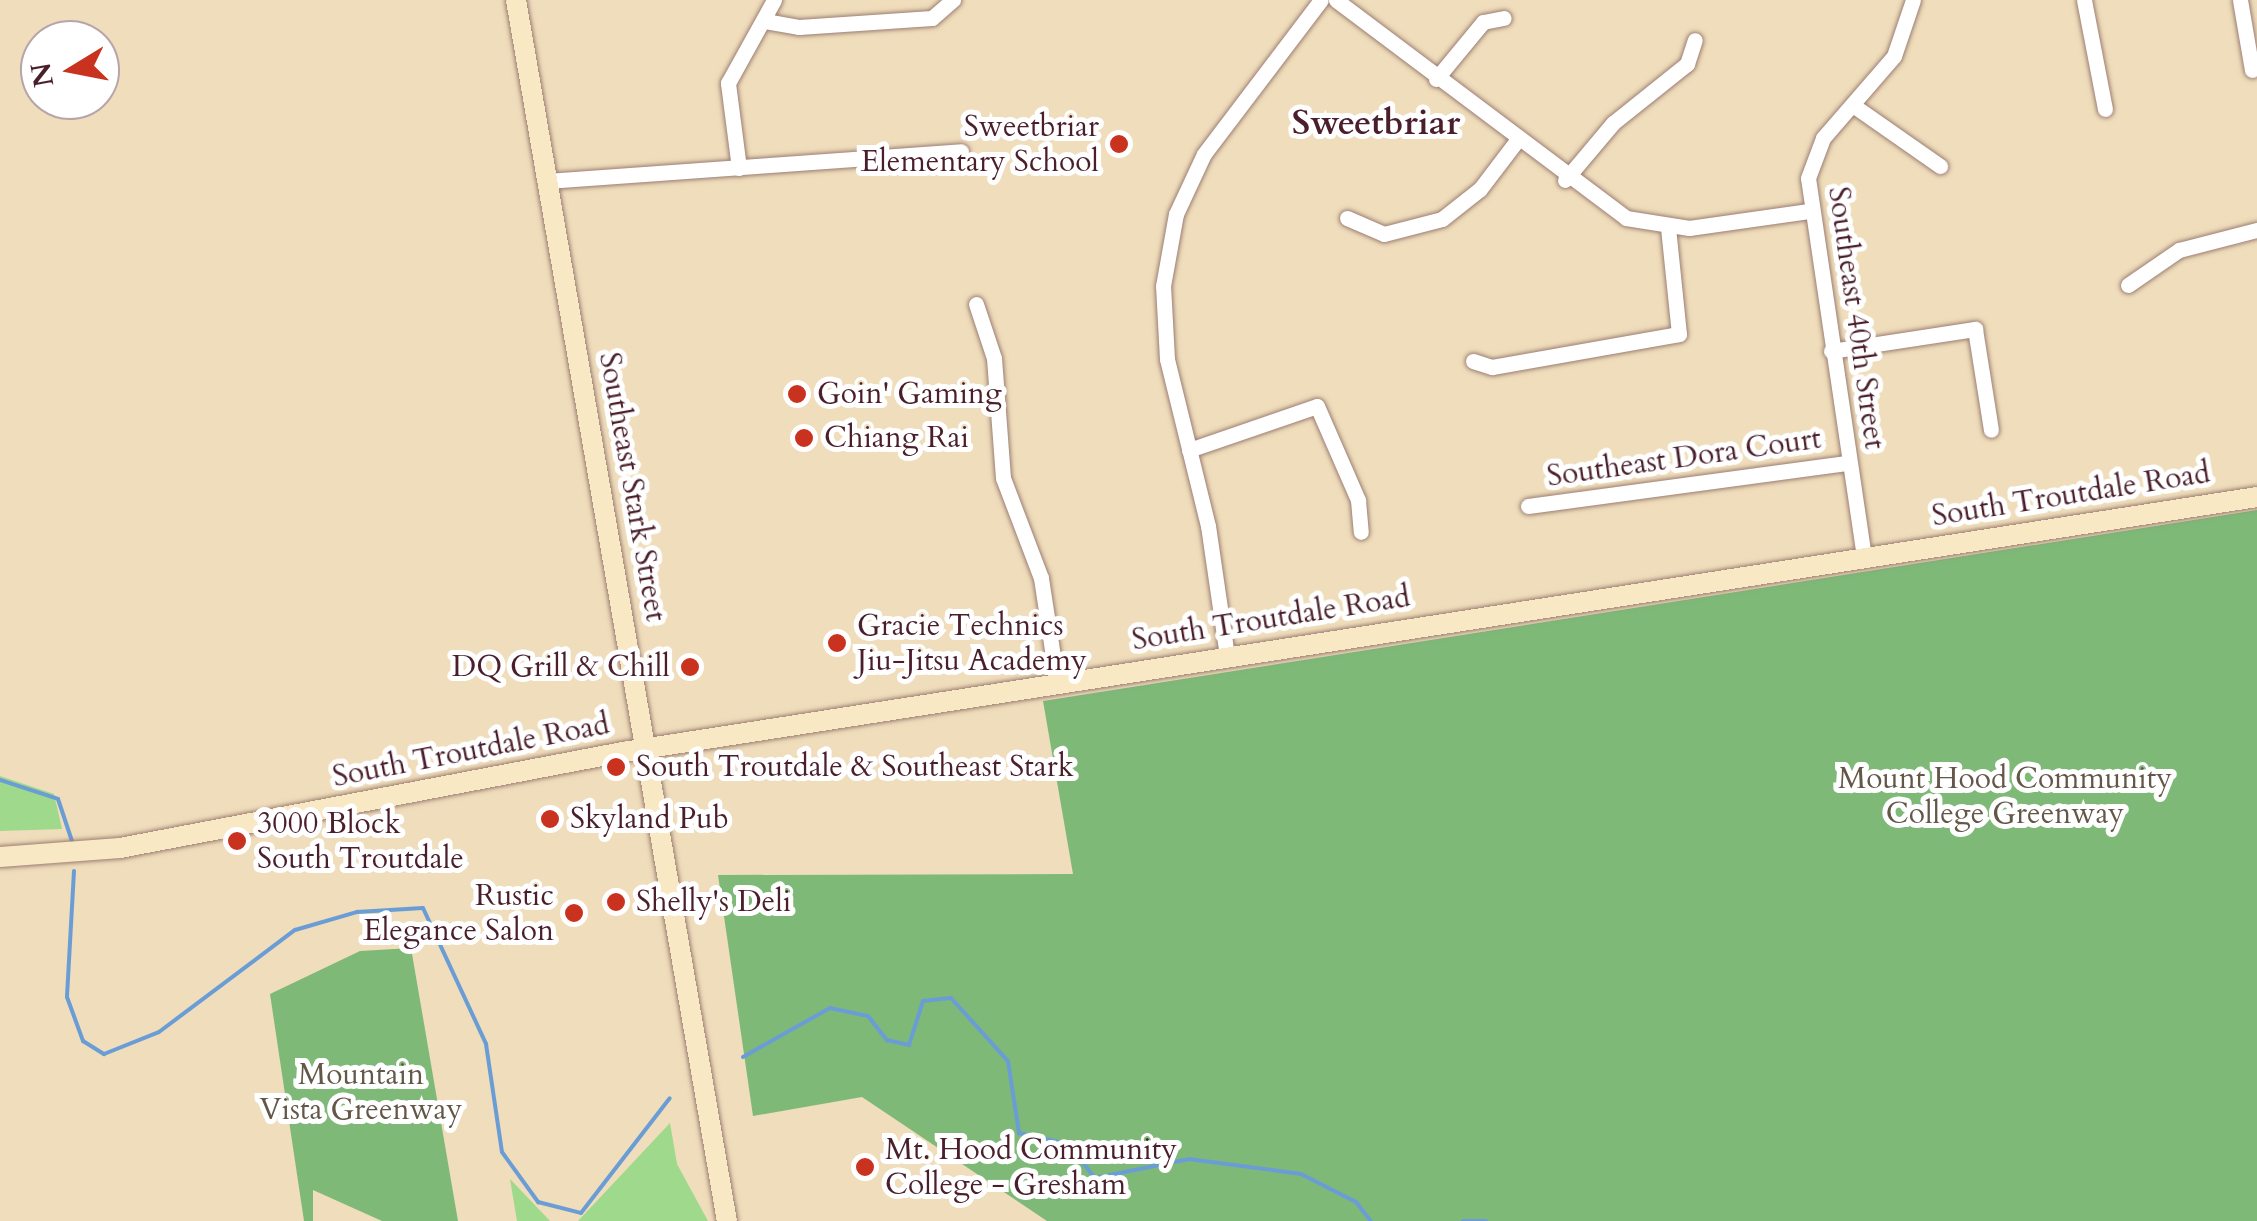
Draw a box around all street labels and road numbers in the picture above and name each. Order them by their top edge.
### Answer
street label: Southeast 40th Street [1820,184,1892,452]
street label: Southeast Stark Street [591,350,673,624]
street label: Southeast Dora Court [1545,421,1823,495]
street label: South Troutdale Road [1929,455,2213,535]
street label: South Troutdale Road [1129,579,1413,659]
street label: South Troutdale Road [330,707,612,795]

